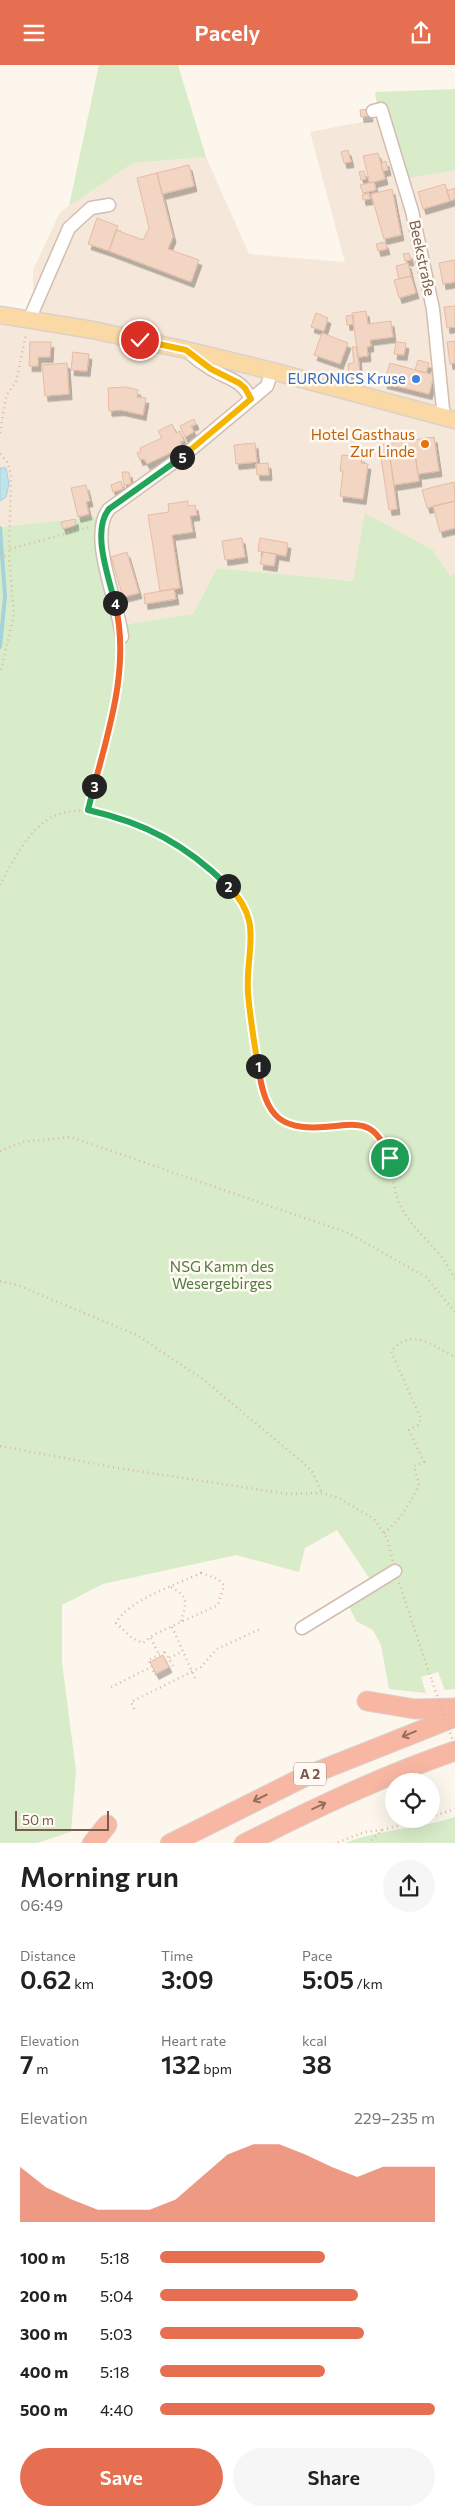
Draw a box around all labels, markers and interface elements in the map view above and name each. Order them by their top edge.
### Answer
icon: menu [20,19,48,47]
text: Pacely [195,19,260,46]
icon: share [407,19,435,47]
street label: Beekstraße [406,218,440,298]
pin [119,319,161,361]
icon: check [126,326,154,354]
place label: EURONICS Kruse [287,369,406,387]
marker: EURONICS Kruse [410,373,422,385]
place label: Hotel Gasthaus Zur Linde [311,425,415,460]
marker: Hotel Gasthaus Zur Linde [419,438,431,450]
pin: 5 [170,445,194,469]
text: 5 [178,449,187,466]
pin: 4 [102,591,128,615]
text: 4 [111,595,120,612]
pin: 3 [82,773,106,799]
text: 3 [90,778,99,795]
pin: 2 [216,873,240,899]
text: 2 [225,878,232,895]
pin: 1 [246,1053,270,1079]
text: 1 [255,1058,262,1075]
pin [369,1137,411,1179]
icon: arrive [376,1144,404,1172]
park label: NSG Kamm des Wesergebirges [170,1257,274,1292]
one-way arrow [402,1730,417,1739]
road number: A 2 [294,1763,326,1785]
map controls [385,1773,440,1828]
button: locate [385,1773,440,1828]
one-way arrow [253,1794,268,1803]
one-way arrow [311,1801,326,1810]
scale bar [15,1809,109,1832]
text: 50 m [22,1811,54,1828]
text: Morning run [20,1859,179,1893]
button: share [383,1860,435,1912]
text: 06:49 [20,1895,63,1914]
text: Distance [20,1947,76,1964]
text: Time [161,1947,193,1964]
text: Pace [302,1947,332,1964]
text: 0.62 [20,1964,71,1994]
text: 3:09 [161,1964,214,1994]
text: 5:05 [302,1964,354,1994]
text: km [71,1975,94,1992]
text: /km [354,1975,383,1992]
text: Elevation [20,2032,79,2049]
text: Heart rate [161,2032,226,2049]
text: kcal [302,2032,327,2049]
text: 7 [20,2049,34,2079]
text: 132 [161,2049,201,2079]
text: 38 [302,2049,332,2079]
text: m [34,2060,48,2077]
text: bpm [201,2060,232,2077]
text: Elevation [20,2108,88,2127]
text: 229–235 m [354,2108,435,2127]
text: 100 m [20,2248,66,2267]
text: 5:18 [100,2248,130,2267]
text: 200 m [20,2286,67,2305]
text: 5:04 [100,2286,133,2305]
text: 300 m [20,2324,68,2343]
text: 5:03 [100,2324,133,2343]
text: 400 m [20,2362,68,2381]
text: 5:18 [100,2362,130,2381]
text: 500 m [20,2400,68,2419]
text: 4:40 [100,2400,133,2419]
button: Save [20,2448,223,2506]
button: Share [233,2448,435,2506]

